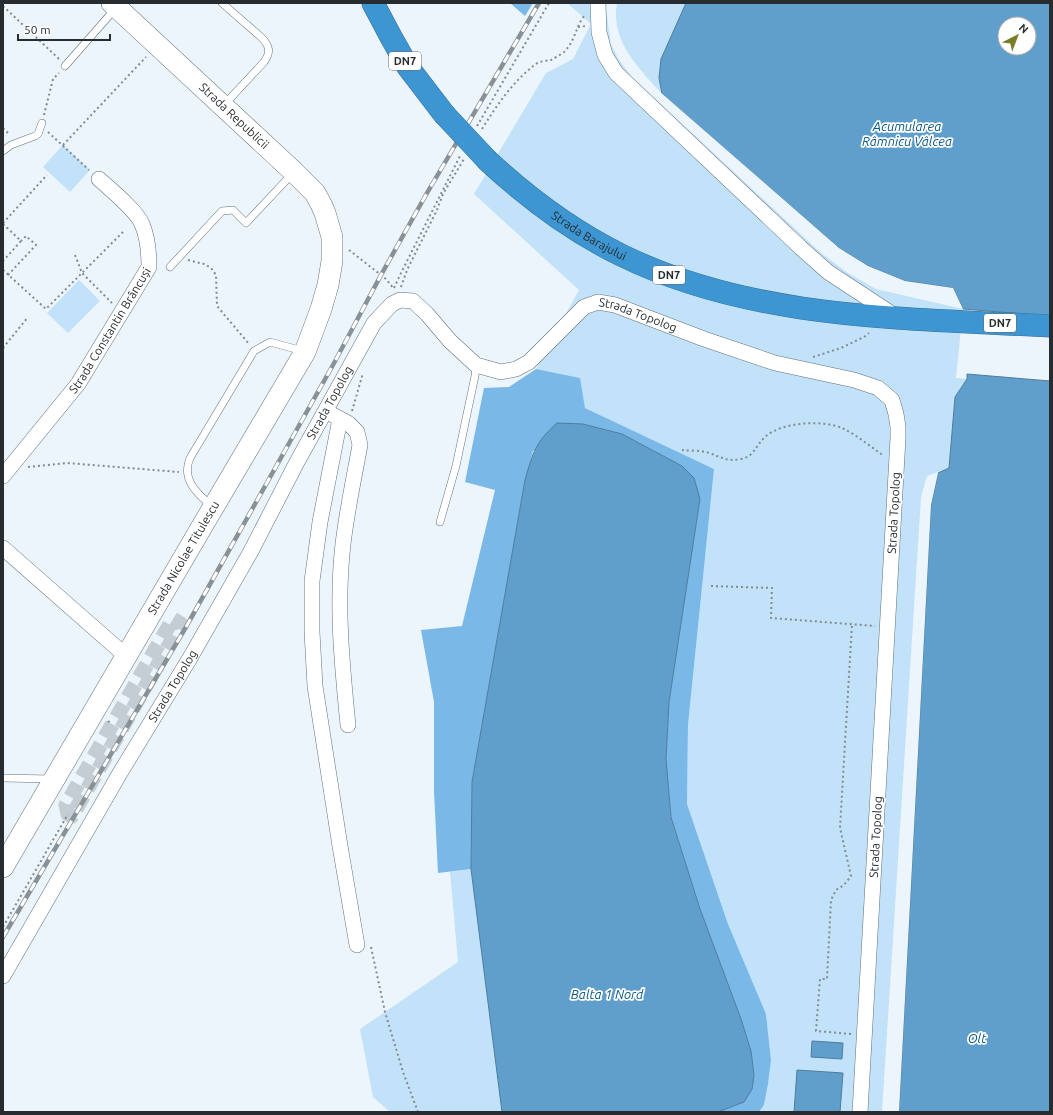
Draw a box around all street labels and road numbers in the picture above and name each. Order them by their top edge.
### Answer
road number: DN7 [389,52,421,70]
street label: Strada Republicii [197,80,272,151]
street label: Strada Barajului [549,208,629,263]
street label: Strada Constantin Brâncuși [66,265,153,396]
road number: DN7 [653,266,685,284]
street label: Strada Topolog [598,295,679,334]
road number: DN7 [984,314,1016,332]
street label: Strada Topolog [304,364,355,442]
street label: Strada Topolog [885,472,902,554]
street label: Strada Nicolae Titulescu [145,499,222,617]
street label: Strada Topolog [146,648,199,724]
street label: Strada Topolog [867,796,884,878]

